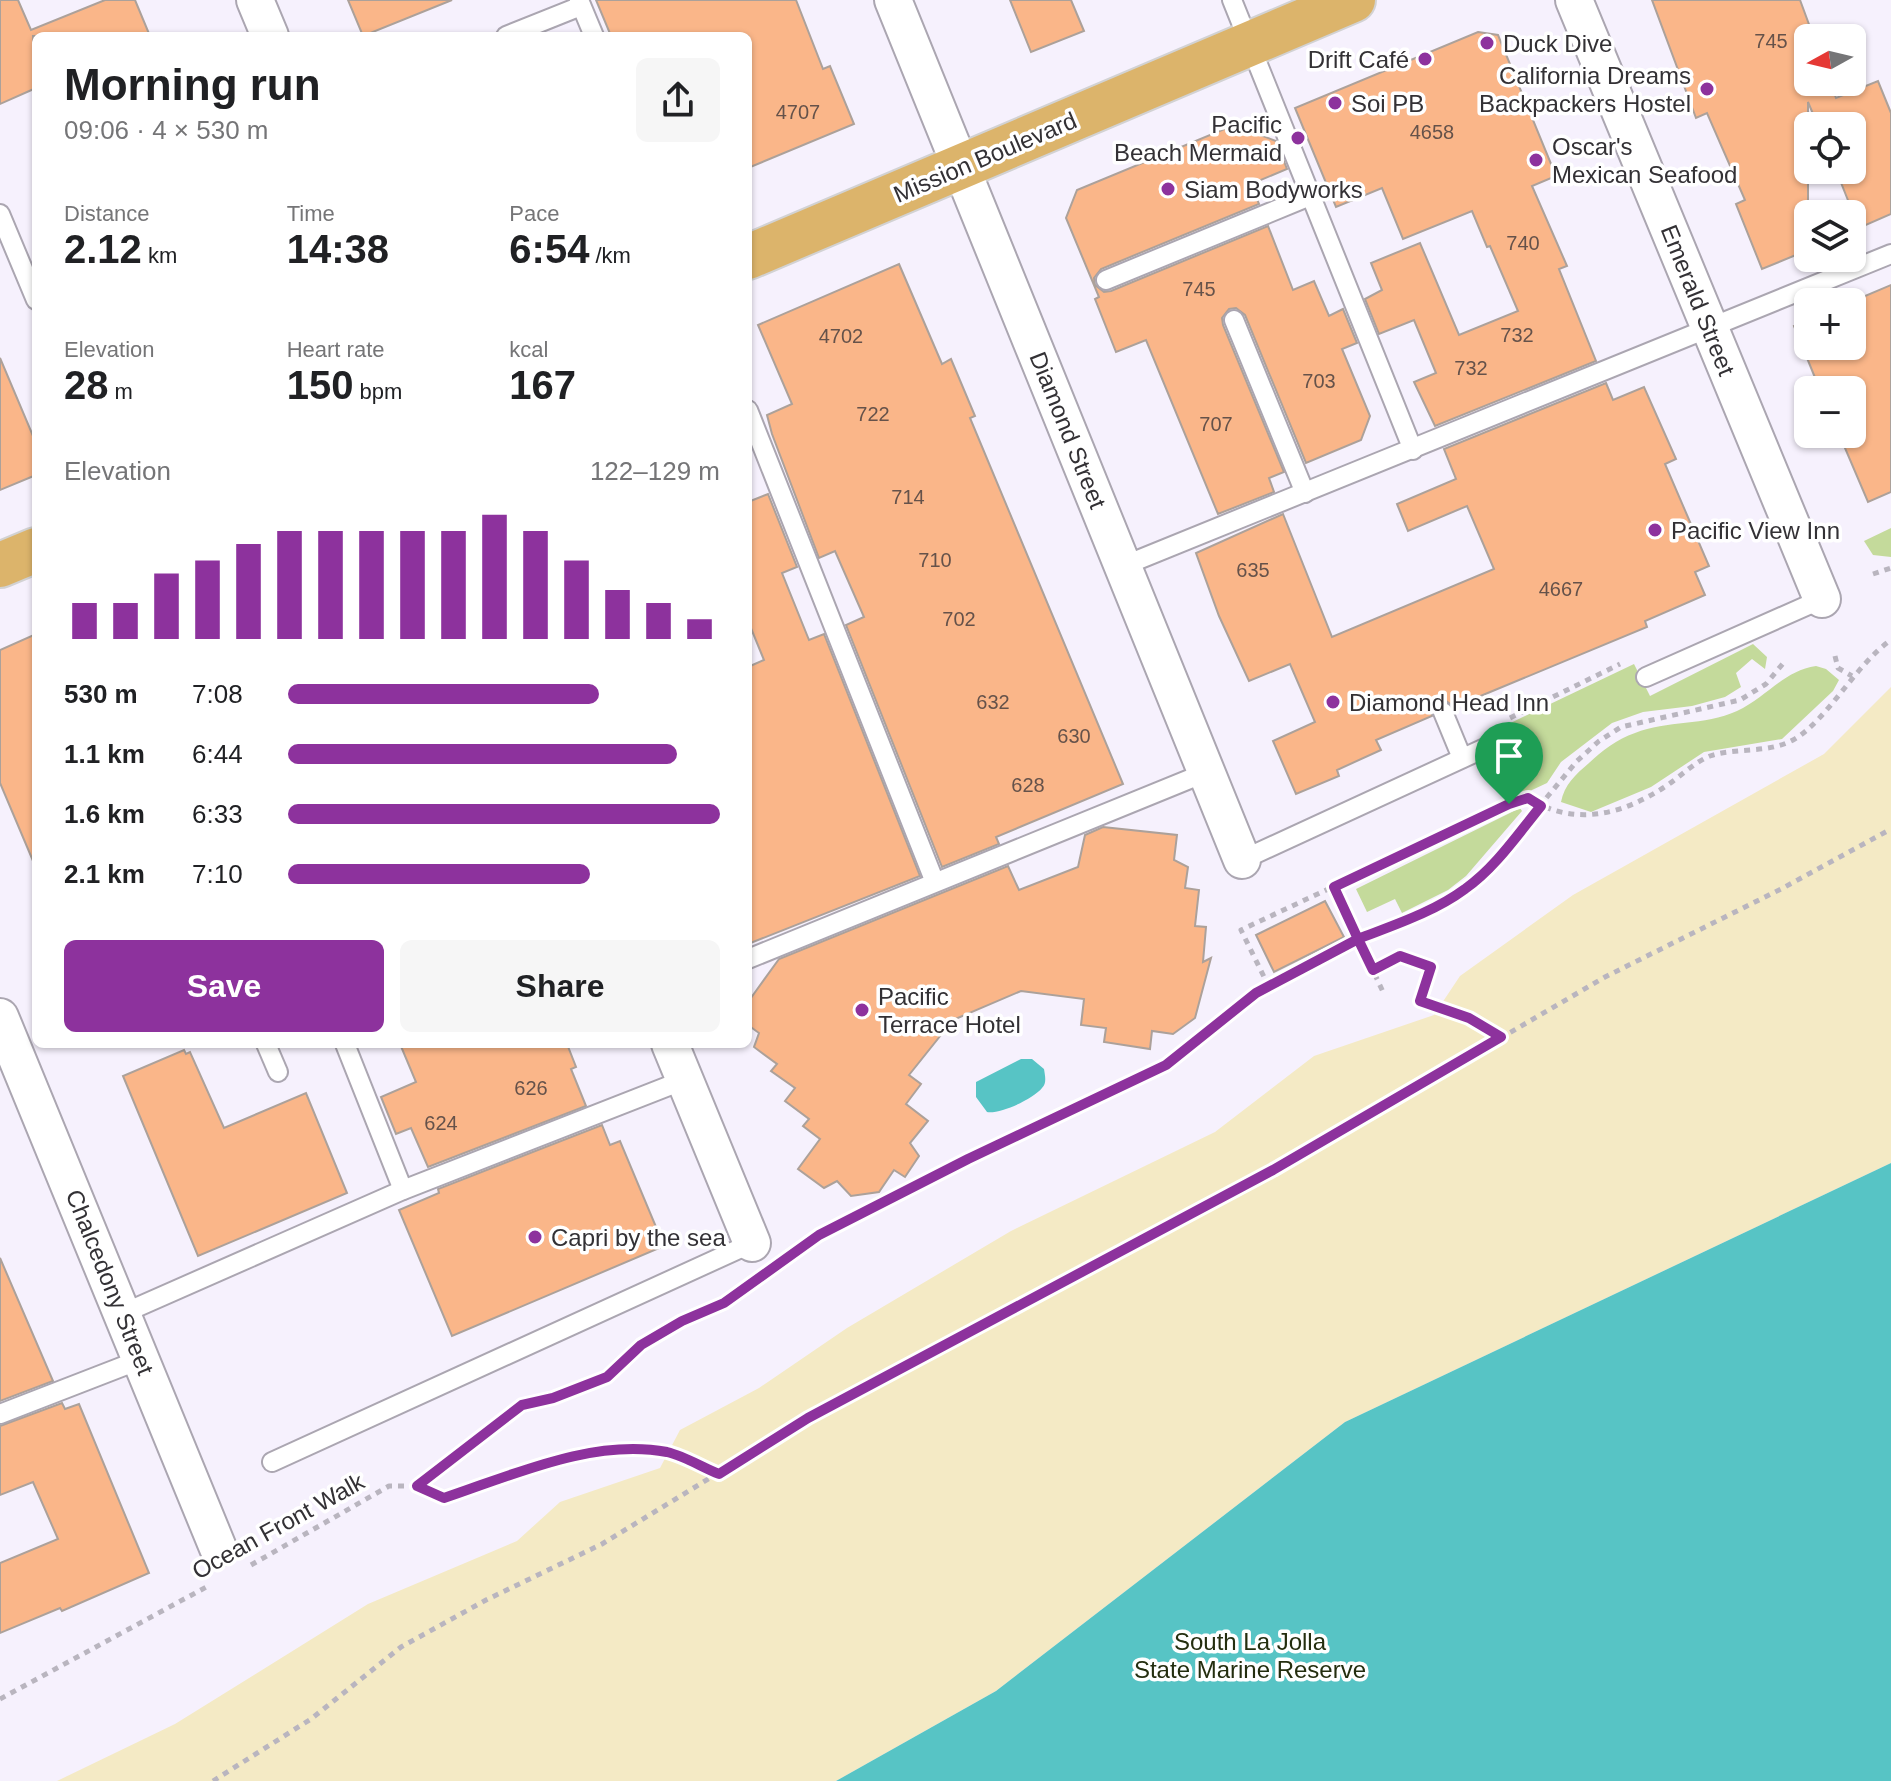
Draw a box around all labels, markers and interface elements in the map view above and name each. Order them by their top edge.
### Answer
north arrow [1794,24,1866,96]
map controls [1794,24,1866,448]
place label: Duck Dive [1503,30,1612,57]
house number: 745 [1754,30,1788,52]
marker: Duck Dive [1478,34,1496,52]
place label: Drift Café [1308,46,1409,73]
marker: Drift Café [1416,50,1434,68]
button: share [636,58,720,142]
text: Morning run [64,60,321,109]
place label: California Dreams Backpackers Hostel [1479,62,1691,117]
marker: California Dreams Backpackers Hostel [1698,80,1716,98]
place label: Soi PB [1351,90,1424,117]
marker: Soi PB [1326,94,1344,112]
house number: 4707 [776,101,820,123]
street label: Mission Boulevard [889,106,1081,208]
place label: Pacific Beach Mermaid [1114,111,1282,166]
button: locate [1794,112,1866,184]
text: 09:06 · 4 × 530 m [64,115,269,145]
house number: 4658 [1410,121,1454,143]
marker: Pacific Beach Mermaid [1289,129,1307,147]
place label: Oscar's Mexican Seafood [1552,133,1737,188]
marker: Oscar's Mexican Seafood [1527,151,1545,169]
place label: Siam Bodyworks [1184,176,1363,203]
marker: Siam Bodyworks [1159,180,1177,198]
button: layers [1794,200,1866,272]
text: Distance [64,201,150,226]
text: Time [287,201,335,226]
text: Pace [509,201,559,226]
street label: Emerald Street [1655,221,1741,380]
text: 2.12 [64,227,142,271]
text: 14:38 [287,227,389,271]
text: 6:54 [509,227,589,271]
house number: 740 [1506,232,1540,254]
text: km [142,243,177,268]
text: /km [589,243,631,268]
house number: 745 [1182,278,1216,300]
button: + [1794,288,1866,360]
house number: 732 [1500,324,1534,346]
house number: 4702 [819,325,863,347]
text: Elevation [64,337,155,362]
text: Heart rate [287,337,384,362]
text: kcal [509,337,548,362]
street label: Diamond Street [1024,348,1112,513]
house number: 732 [1454,357,1488,379]
text: 28 [64,363,109,407]
text: 150 [287,363,353,407]
text: 167 [509,363,576,407]
house number: 703 [1302,370,1336,392]
button: − [1794,376,1866,448]
text: m [109,379,133,404]
text: bpm [353,379,402,404]
house number: 722 [856,403,890,425]
house number: 707 [1199,413,1233,435]
text: Elevation [64,456,171,486]
text: 122–129 m [590,456,720,486]
house number: 714 [891,486,925,508]
place label: Pacific View Inn [1671,517,1840,544]
marker: Pacific View Inn [1646,521,1664,539]
house number: 710 [918,549,952,571]
house number: 635 [1236,559,1270,581]
house number: 4667 [1539,578,1583,600]
house number: 702 [942,608,976,630]
text: 530 m [64,679,138,709]
text: 7:08 [192,679,243,709]
place label: Diamond Head Inn [1349,689,1549,716]
house number: 632 [976,691,1010,713]
marker: Diamond Head Inn [1324,693,1342,711]
pin [1475,722,1543,804]
house number: 630 [1057,725,1091,747]
icon: arrive [1487,734,1531,778]
text: 1.1 km [64,739,145,769]
text: 6:44 [192,739,243,769]
house number: 628 [1011,774,1045,796]
text: 1.6 km [64,799,145,829]
text: 6:33 [192,799,243,829]
text: 2.1 km [64,859,145,889]
text: 7:10 [192,859,243,889]
button: Save [64,940,384,1032]
button: Share [400,940,720,1032]
place label: Pacific Terrace Hotel [878,983,1021,1038]
marker: Pacific Terrace Hotel [853,1001,871,1019]
house number: 626 [514,1077,548,1099]
house number: 624 [424,1112,458,1134]
street label: Chalcedony Street [60,1185,160,1379]
place label: Capri by the sea [551,1224,726,1251]
marker: Capri by the sea [526,1228,544,1246]
street label: Ocean Front Walk [187,1467,370,1584]
park label: South La Jolla State Marine Reserve [1134,1628,1366,1683]

